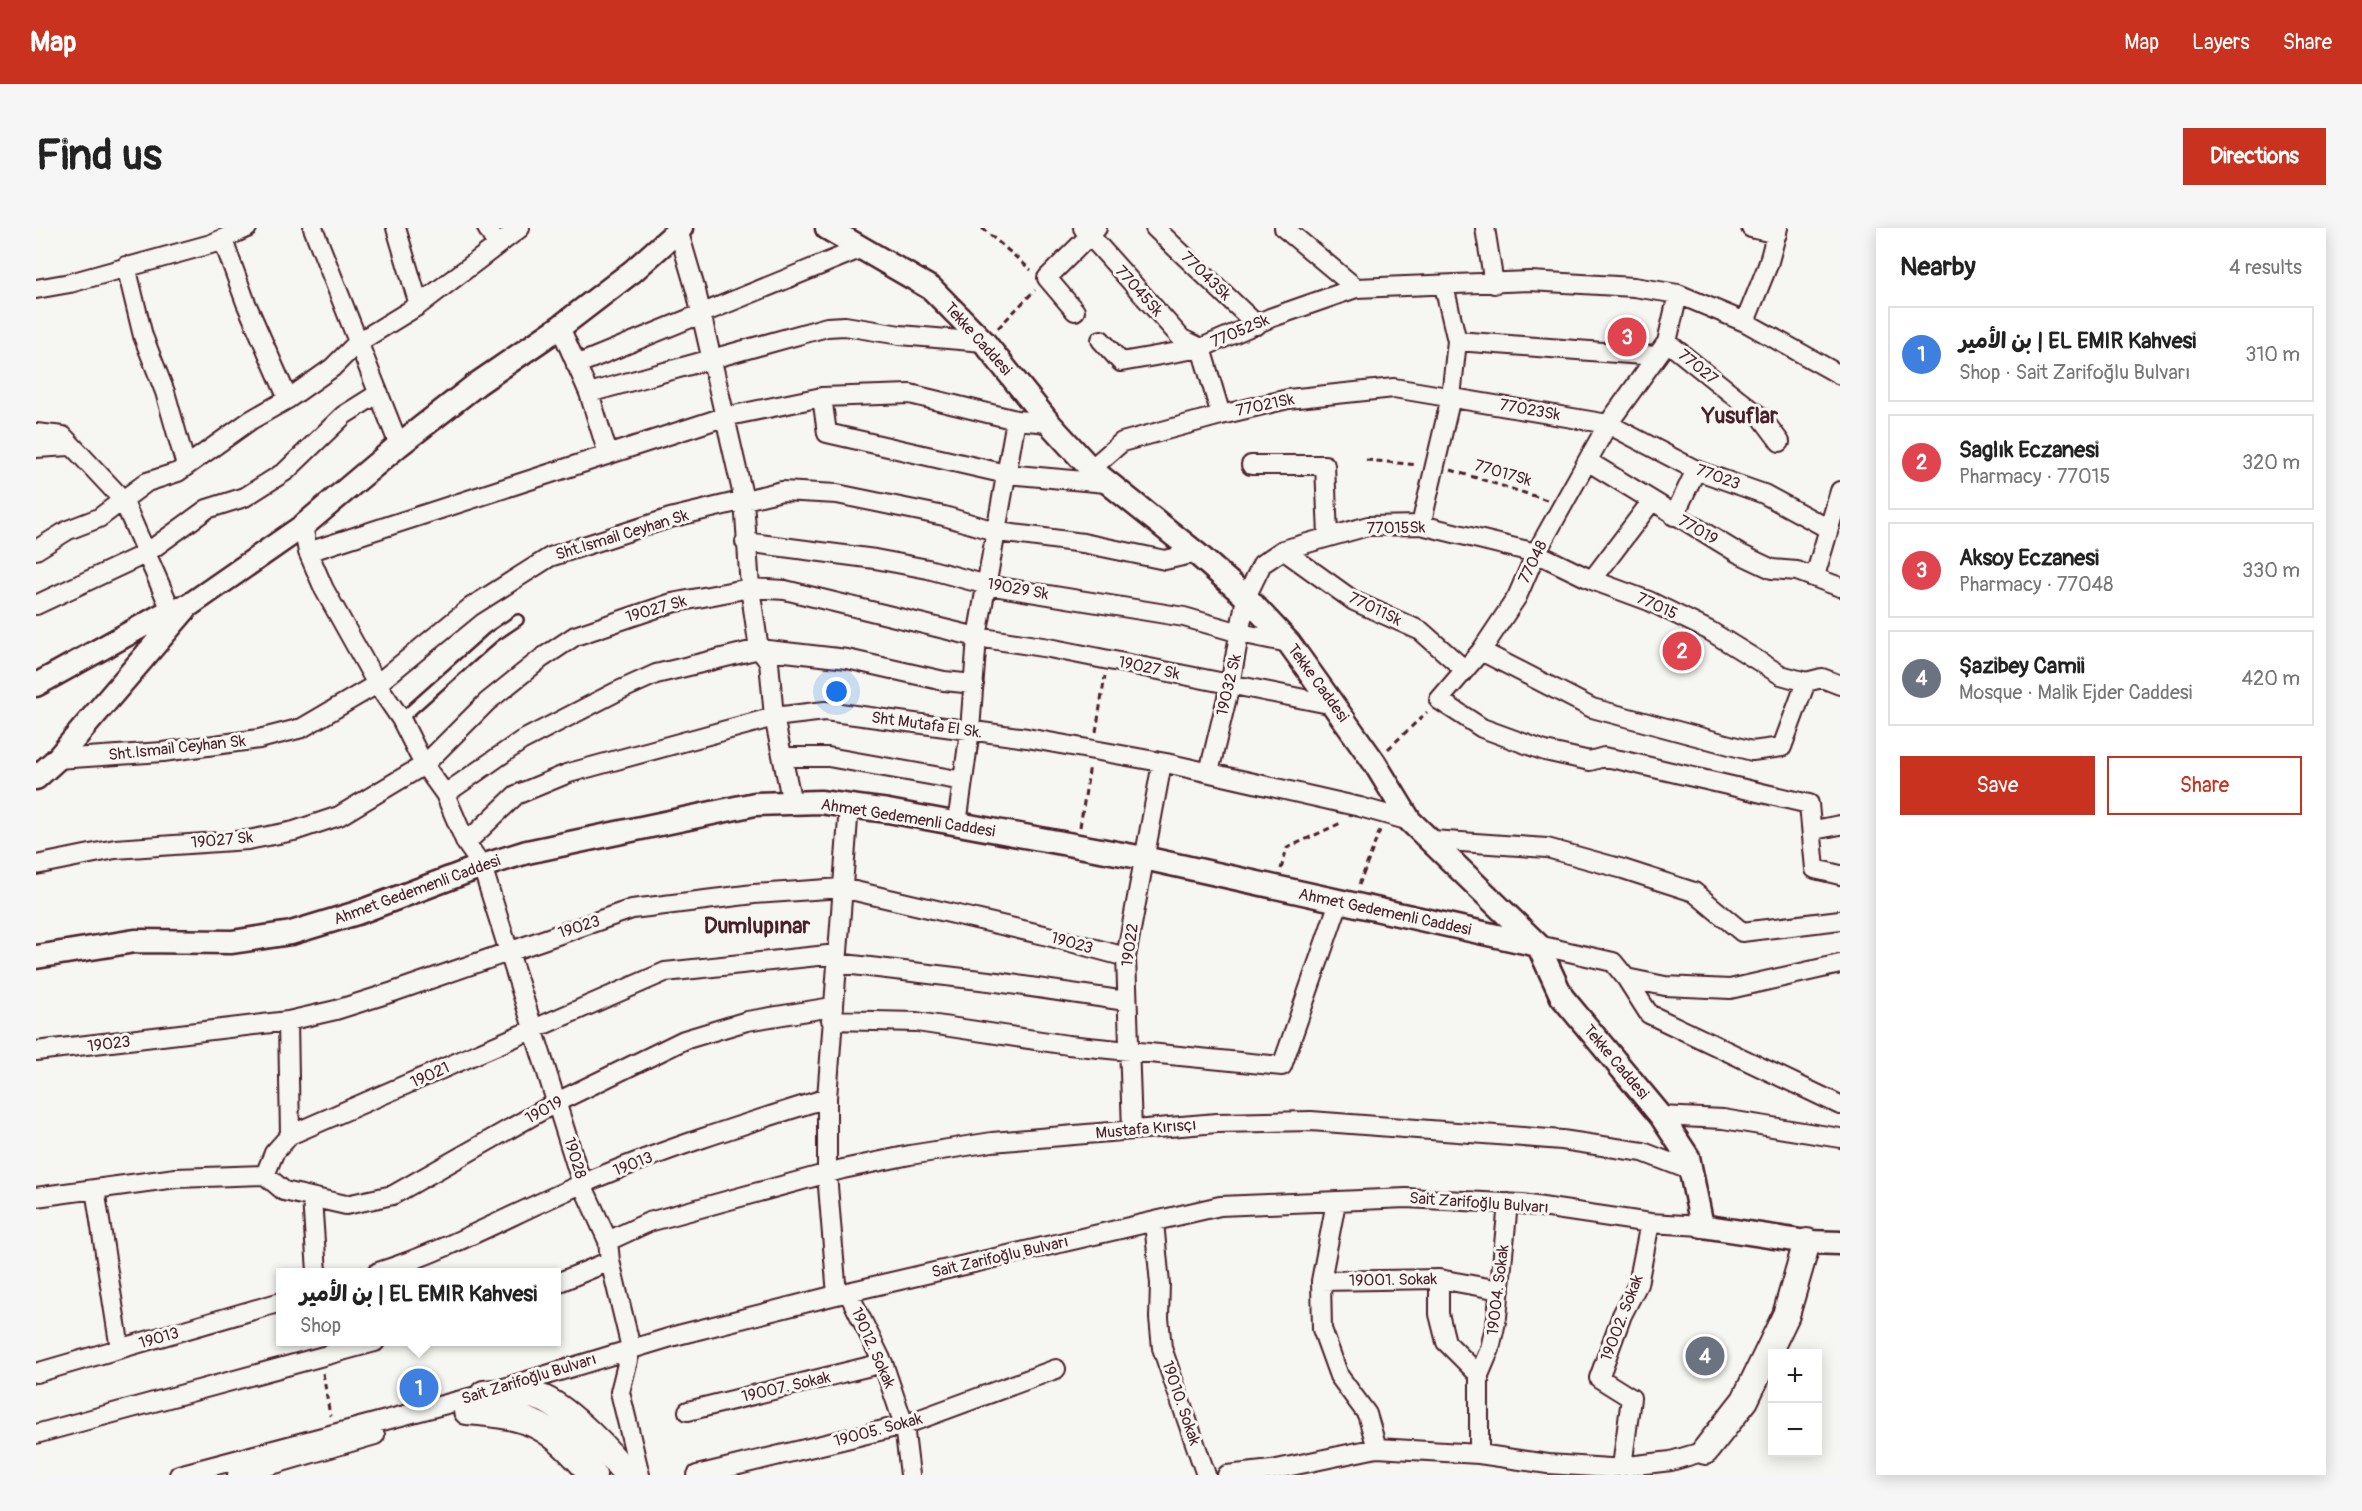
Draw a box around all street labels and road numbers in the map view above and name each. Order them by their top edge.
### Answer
street label: 77043Sk [1177,247,1236,305]
street label: 77045Sk [1111,261,1167,321]
street label: Tekke Caddesi [940,298,1016,380]
street label: 77052Sk [1208,310,1272,352]
street label: 77027 [1674,345,1722,389]
street label: 77021Sk [1234,389,1296,421]
street label: 77023Sk [1498,395,1562,425]
street label: 77017Sk [1472,455,1534,491]
street label: 77023 [1693,460,1743,494]
street label: Sht.Ismail Ceyhan Sk [553,505,691,565]
street label: 77019 [1675,511,1721,549]
street label: 77015Sk [1366,517,1426,539]
street label: 77048 [1514,537,1552,587]
street label: 19029 Sk [986,574,1051,604]
street label: 77011Sk [1345,588,1405,630]
street label: 77015 [1633,588,1681,624]
street label: 19027 Sk [623,591,689,627]
street label: Tekke Caddesi [1283,640,1353,726]
street label: 19027 Sk [1116,652,1182,684]
street label: 19032 Sk [1212,652,1246,718]
street label: Sht Mutafa El Sk. [870,707,984,743]
street label: Sht.Ismail Ceyhan Sk [107,731,247,765]
street label: Ahmet Gedemenli Caddesi [819,794,997,842]
street label: 19027 Sk [190,827,254,853]
street label: Ahmet Gedemenli Caddesi [331,850,503,930]
street label: Ahmet Gedemenli Caddesi [1297,884,1473,940]
street label: 19023 [556,911,603,943]
street label: 19022 [1117,922,1143,968]
street label: 19023 [1049,927,1095,959]
street label: Tekke Caddesi [1579,1021,1653,1104]
street label: 19023 [87,1031,132,1057]
street label: 19021 [407,1058,453,1092]
street label: 19019 [522,1092,566,1128]
street label: Mustafa Kırısçı [1095,1115,1197,1143]
street label: 19028 [559,1135,591,1181]
street label: 19013 [610,1147,656,1181]
street label: Sait Zarifoğlu Bulvarı [1409,1188,1549,1218]
street label: Sait Zarifoğlu Bulvarı [930,1232,1070,1282]
street label: 19004. Sokak [1483,1243,1514,1337]
street label: 19001. Sokak [1349,1269,1438,1291]
street label: 19002. Sokak [1596,1272,1648,1364]
street label: 19012. Sokak [846,1305,900,1392]
street label: 19013 [137,1323,181,1353]
street label: Sait Zarifoğlu Bulvarı [459,1349,599,1409]
street label: 19010. Sokak [1157,1358,1205,1448]
street label: 19007. Sokak [740,1367,833,1407]
street label: 19005. Sokak [832,1409,925,1451]

